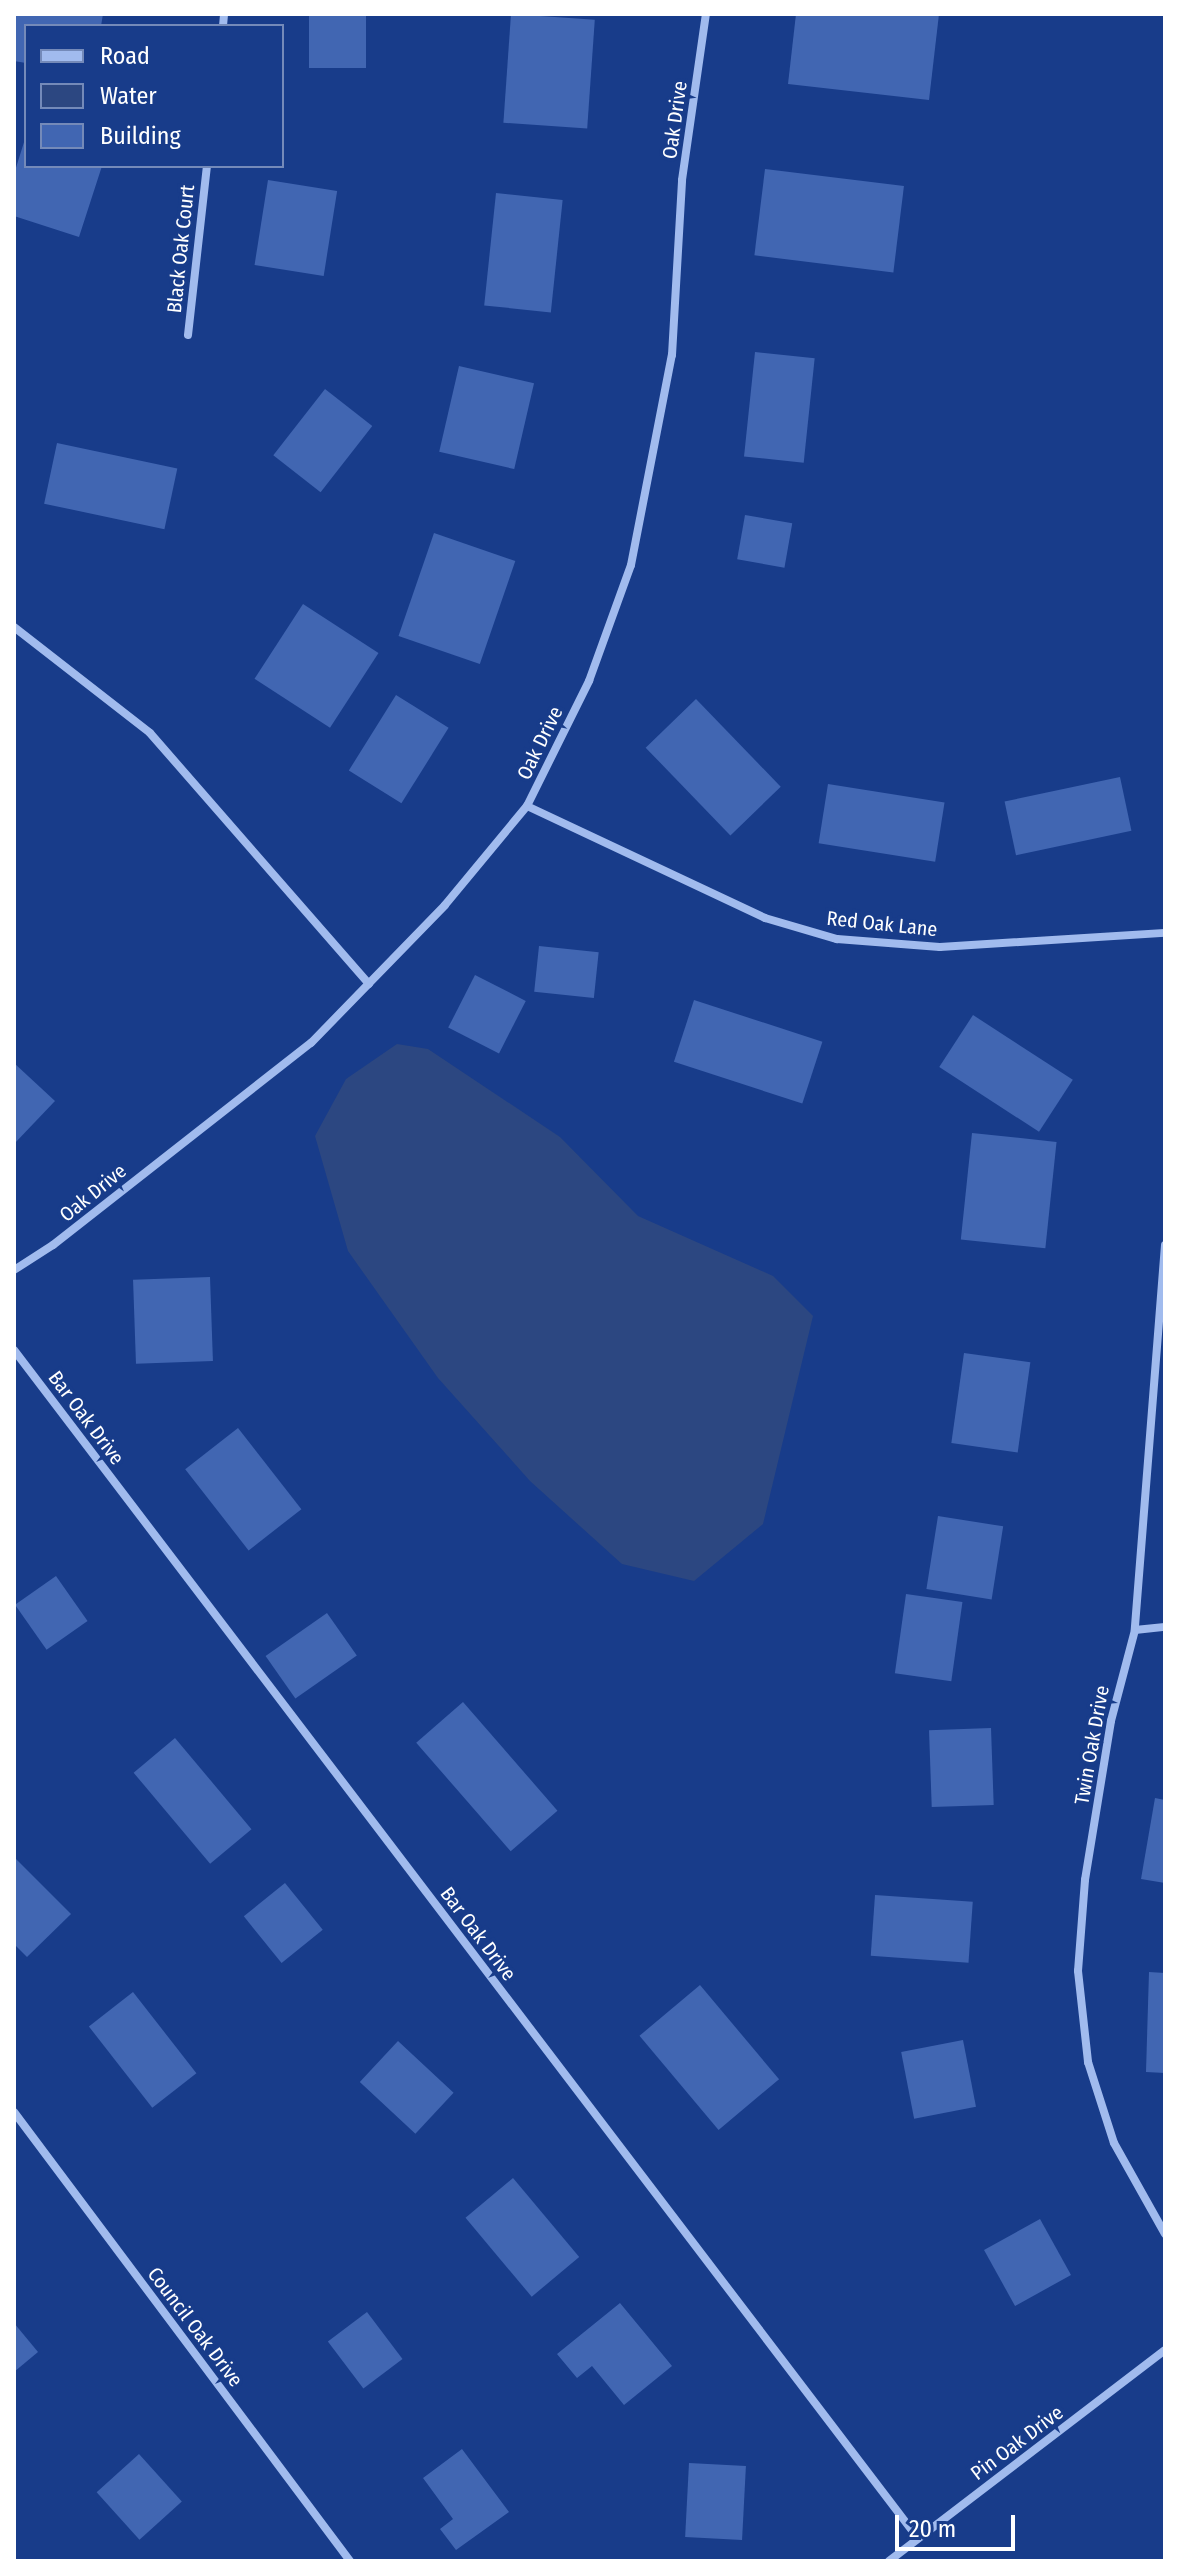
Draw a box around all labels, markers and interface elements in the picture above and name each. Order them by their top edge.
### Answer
legend [24,24,284,168]
text: Road [100,42,150,70]
street label: Oak Drive [658,79,692,161]
text: Water [100,82,157,110]
text: Building [100,122,181,150]
street label: Black Oak Court [162,184,200,314]
street label: Oak Drive [512,702,568,784]
street label: Red Oak Lane [826,906,938,942]
street label: Oak Drive [55,1159,131,1227]
street label: Bar Oak Drive [43,1366,129,1470]
street label: Twin Oak Drive [1070,1684,1114,1806]
street label: Bar Oak Drive [435,1882,521,1986]
street label: Council Oak Drive [142,2263,248,2391]
street label: Pin Oak Drive [966,2401,1068,2485]
scale bar [899,2499,1019,2549]
text: 20 m [909,2515,956,2543]

